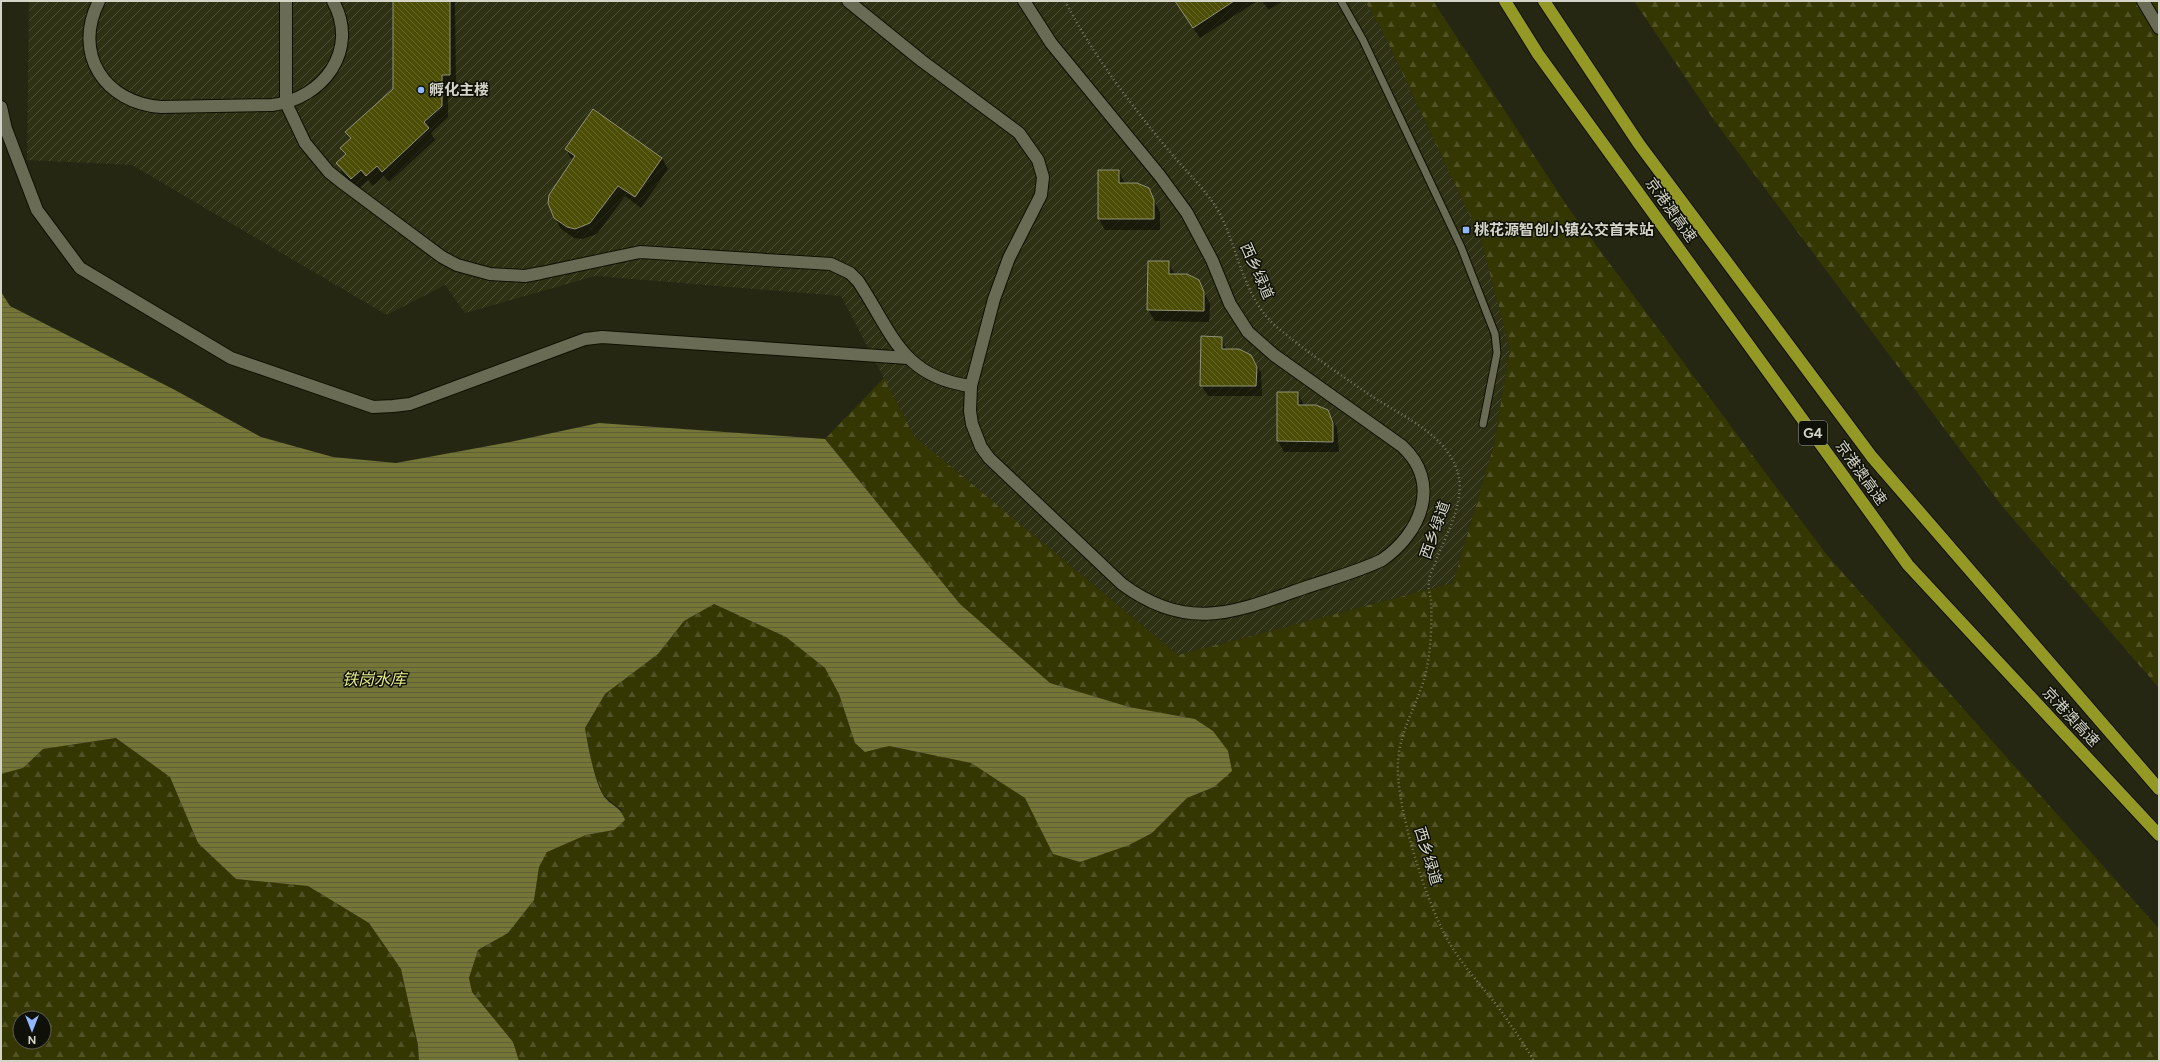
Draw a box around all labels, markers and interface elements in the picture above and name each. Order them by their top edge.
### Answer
place label: 孵化主楼 [429,81,489,99]
marker: 孵化主楼 [416,85,426,95]
street label: 京港澳高速 [1642,174,1700,246]
place label: 桃花源智创小镇公交首末站 [1474,221,1654,239]
marker: 桃花源智创小镇公交首末站 [1461,225,1471,235]
street label: 西乡绿道 [1237,240,1277,302]
road number: G4 [1799,421,1827,445]
street label: 京港澳高速 [1832,437,1890,509]
street label: 西乡绿道 [1416,499,1454,561]
water label: 铁岗水库 [342,670,409,689]
street label: 京港澳高速 [2039,683,2103,751]
street label: 西乡绿道 [1411,825,1445,887]
north arrow [12,1010,52,1050]
text: N [28,1033,36,1046]

